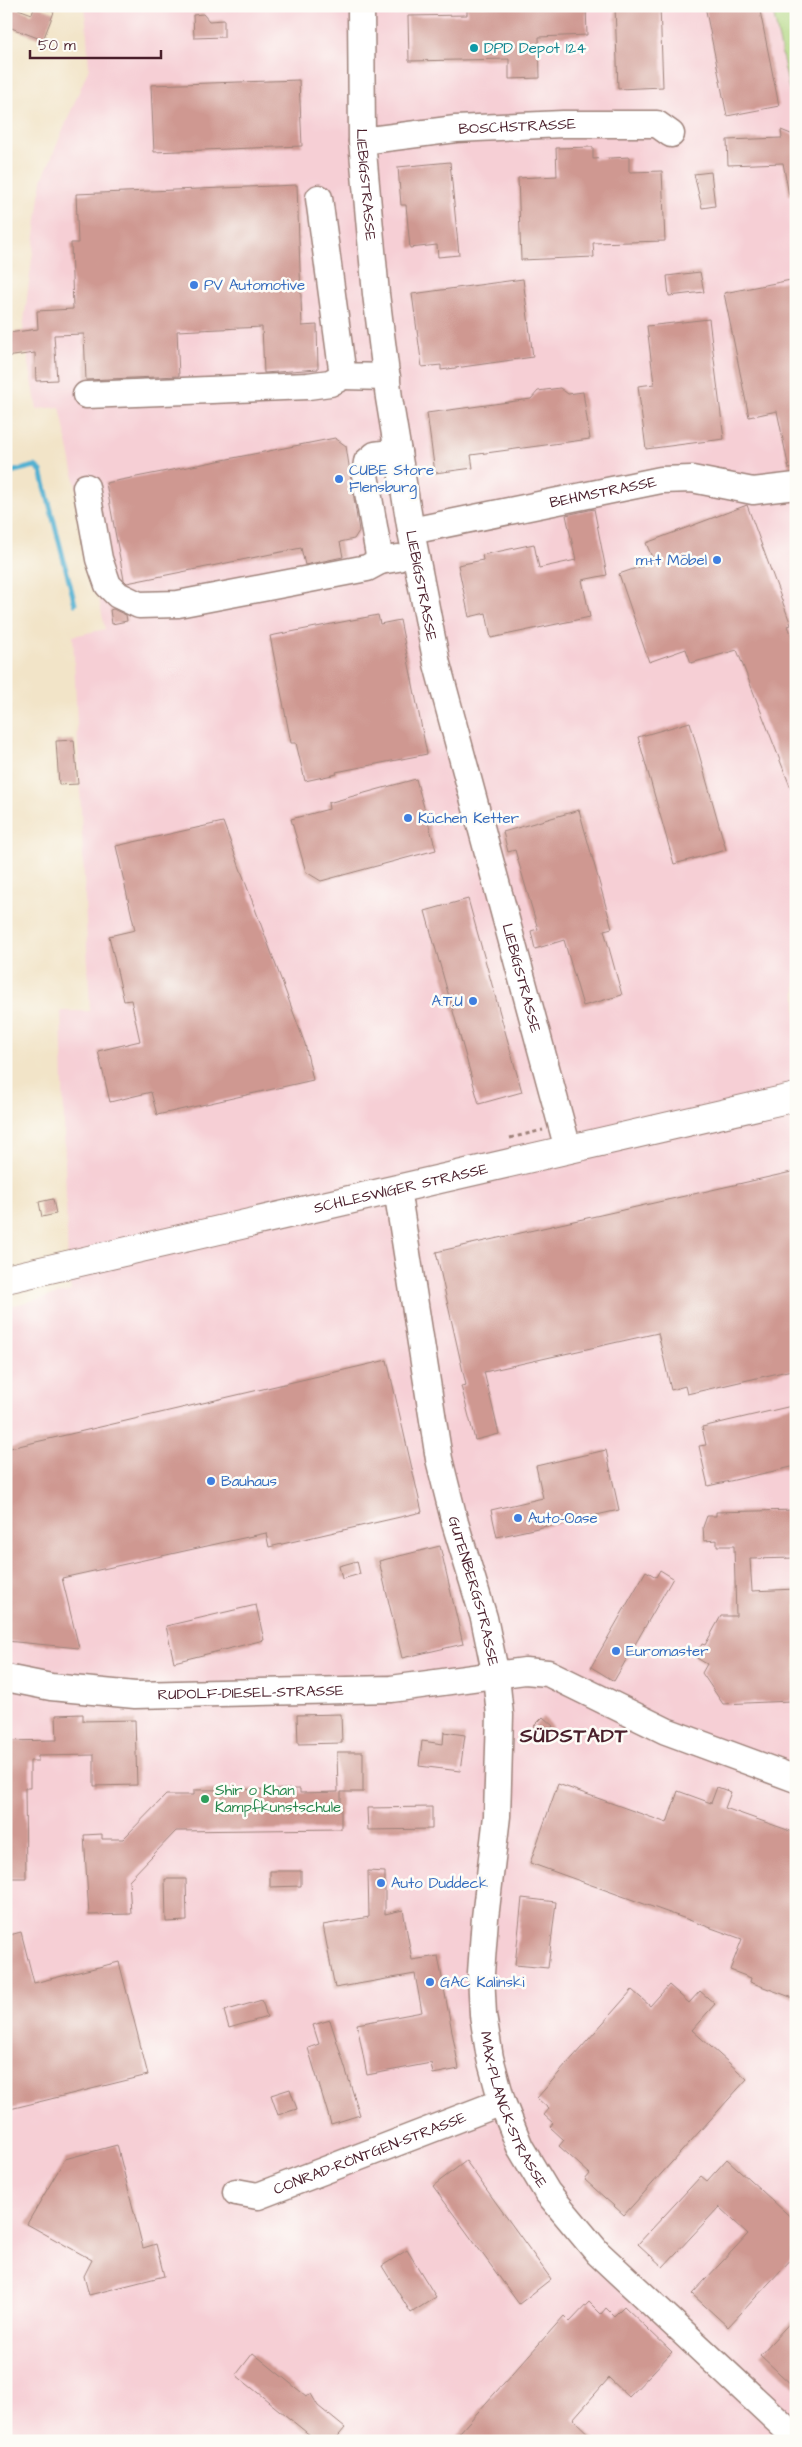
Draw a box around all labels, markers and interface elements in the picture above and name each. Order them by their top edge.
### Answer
scale bar [30,28,161,60]
text: 50 m [38,35,76,56]
place label: DPD Depot 124 [484,38,586,59]
marker: DPD Depot 124 [468,42,480,54]
street label: BOSCHSTRASSE [458,114,576,140]
street label: LIEBIGSTRASSE [351,129,381,242]
place label: PV Automotive [204,275,305,296]
marker: PV Automotive [188,279,200,291]
place label: CUBE Store Flensburg [349,460,434,499]
street label: BEHMSTRASSE [548,471,659,513]
marker: CUBE Store Flensburg [333,473,345,485]
street label: LIEBIGSTRASSE [400,529,442,643]
place label: m+t Möbel [636,550,707,571]
marker: m+t Möbel [711,554,723,566]
place label: Küchen Ketter [418,808,519,829]
marker: Küchen Ketter [402,812,414,824]
street label: LIEBIGSTRASSE [497,921,546,1035]
place label: A.T.U [431,991,463,1012]
marker: A.T.U [467,995,479,1007]
street label: SCHLESWIGER STRASSE [312,1158,490,1219]
place label: Bauhaus [221,1471,278,1492]
marker: Bauhaus [205,1475,217,1487]
place label: Auto-Oase [528,1508,598,1529]
marker: Auto-Oase [512,1512,524,1524]
street label: GUTENBERGSTRASSE [443,1514,504,1668]
place label: Euromaster [626,1641,709,1662]
marker: Euromaster [610,1645,622,1657]
street label: RUDOLF-DIESEL-STRASSE [157,1680,344,1705]
district label: SÜDSTADT [519,1722,628,1750]
place label: Shir o Khan Kampfkunstschule [215,1780,341,1818]
marker: Shir o Khan Kampfkunstschule [199,1793,211,1805]
place label: Auto Duddeck [391,1873,488,1894]
marker: Auto Duddeck [375,1877,387,1889]
place label: GAC Kalinski [440,1972,525,1993]
marker: GAC Kalinski [424,1976,436,1988]
street label: MAX-PLANCK-STRASSE [475,2030,552,2192]
street label: CONRAD-RÖNTGEN-STRASSE [270,2107,469,2200]

